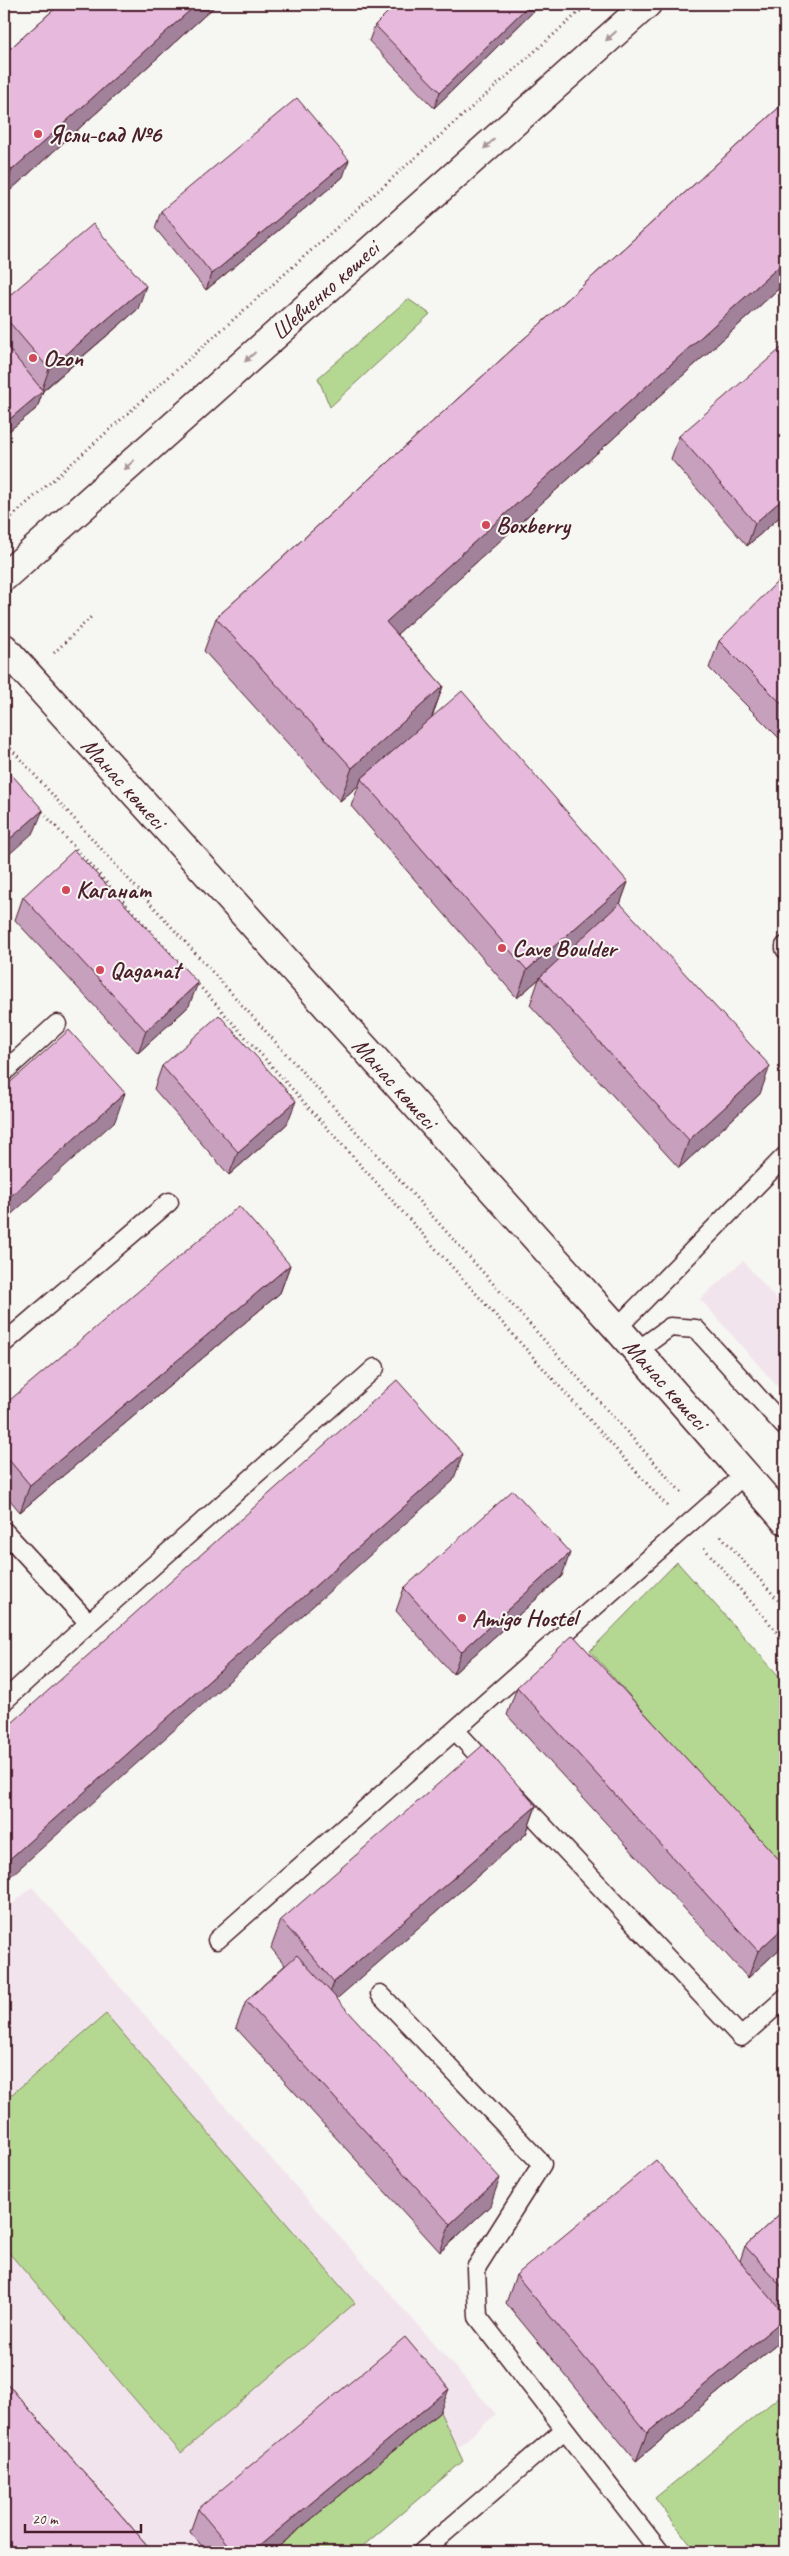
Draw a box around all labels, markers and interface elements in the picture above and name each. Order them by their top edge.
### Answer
one-way arrow [605,30,617,42]
place label: Ясли-сад №6 [48,119,163,149]
marker: Ясли-сад №6 [32,128,44,140]
one-way arrow [484,138,496,150]
street label: Шевченко көшесі [265,232,387,346]
place label: Ozon [43,343,84,373]
one-way arrow [245,351,257,363]
marker: Ozon [27,352,39,364]
one-way arrow [123,459,135,470]
place label: Boxberry [496,510,571,540]
marker: Boxberry [480,519,492,531]
street label: Манас көшесі [75,731,175,837]
place label: Каганат [76,875,152,905]
marker: Каганат [60,884,72,896]
place label: Cave Boulder [512,933,618,963]
marker: Cave Boulder [496,942,508,954]
place label: Qaganat [110,955,184,985]
marker: Qaganat [94,964,106,976]
street label: Манас көшесі [346,1031,446,1137]
street label: Манас көшесі [617,1332,717,1438]
place label: Amigo Hostel [472,1603,582,1633]
marker: Amigo Hostel [456,1612,468,1624]
scale bar [25,2501,141,2533]
text: 20 m [32,2510,59,2529]

